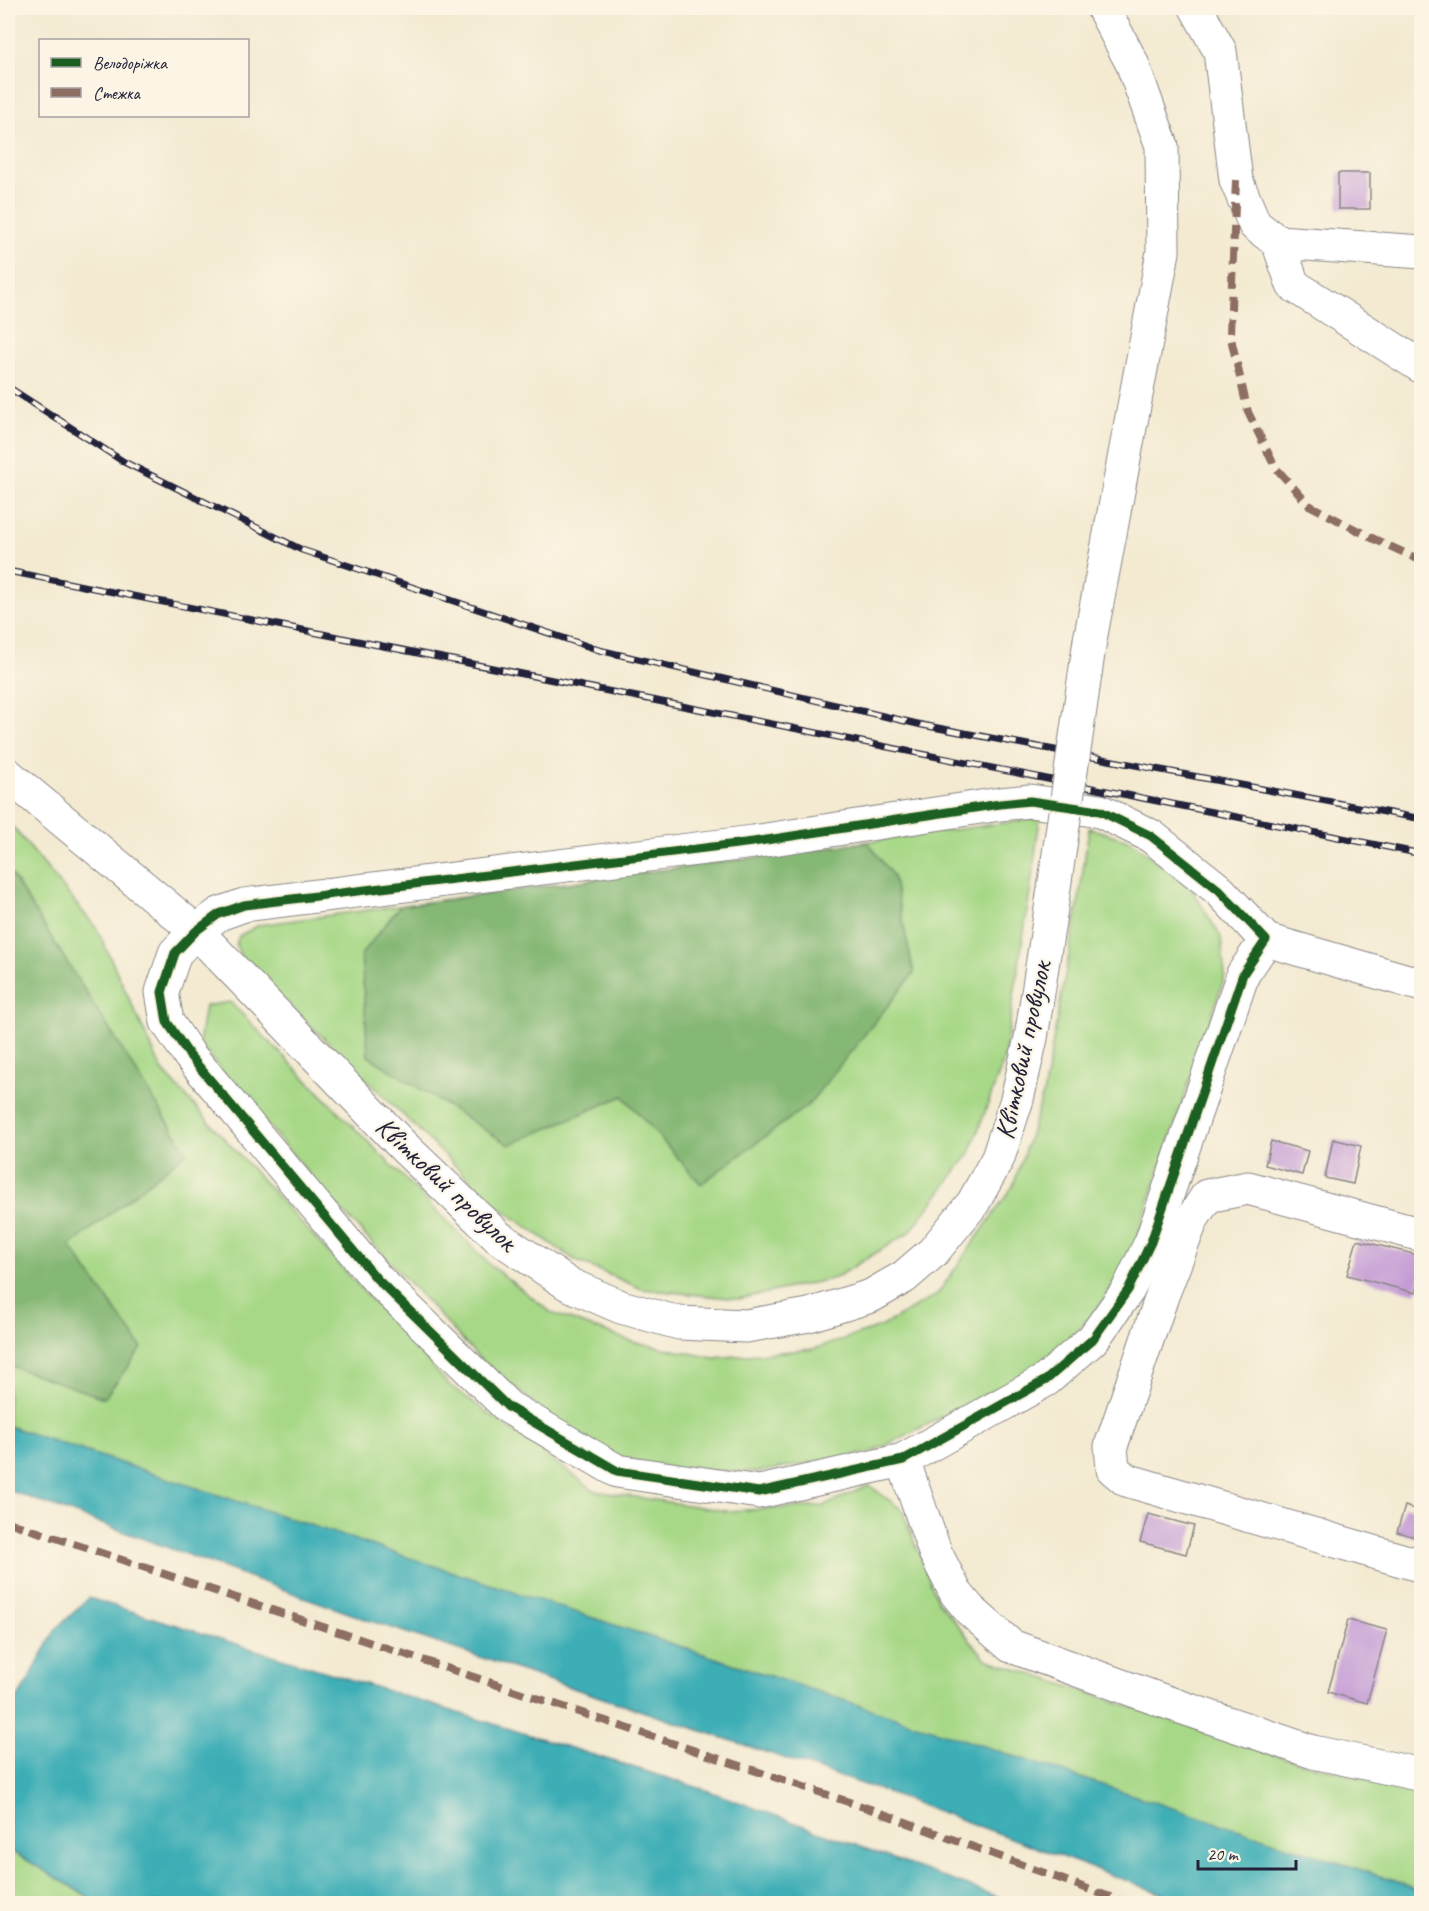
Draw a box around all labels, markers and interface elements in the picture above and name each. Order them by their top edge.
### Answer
legend [39,39,249,117]
text: Велодоріжка [93,52,168,74]
text: Стежка [93,82,141,104]
street label: Квітковий провулок [987,955,1059,1142]
street label: Квітковий провулок [368,1109,527,1260]
scale bar [1198,1833,1296,1871]
text: 20 m [1207,1843,1240,1865]

